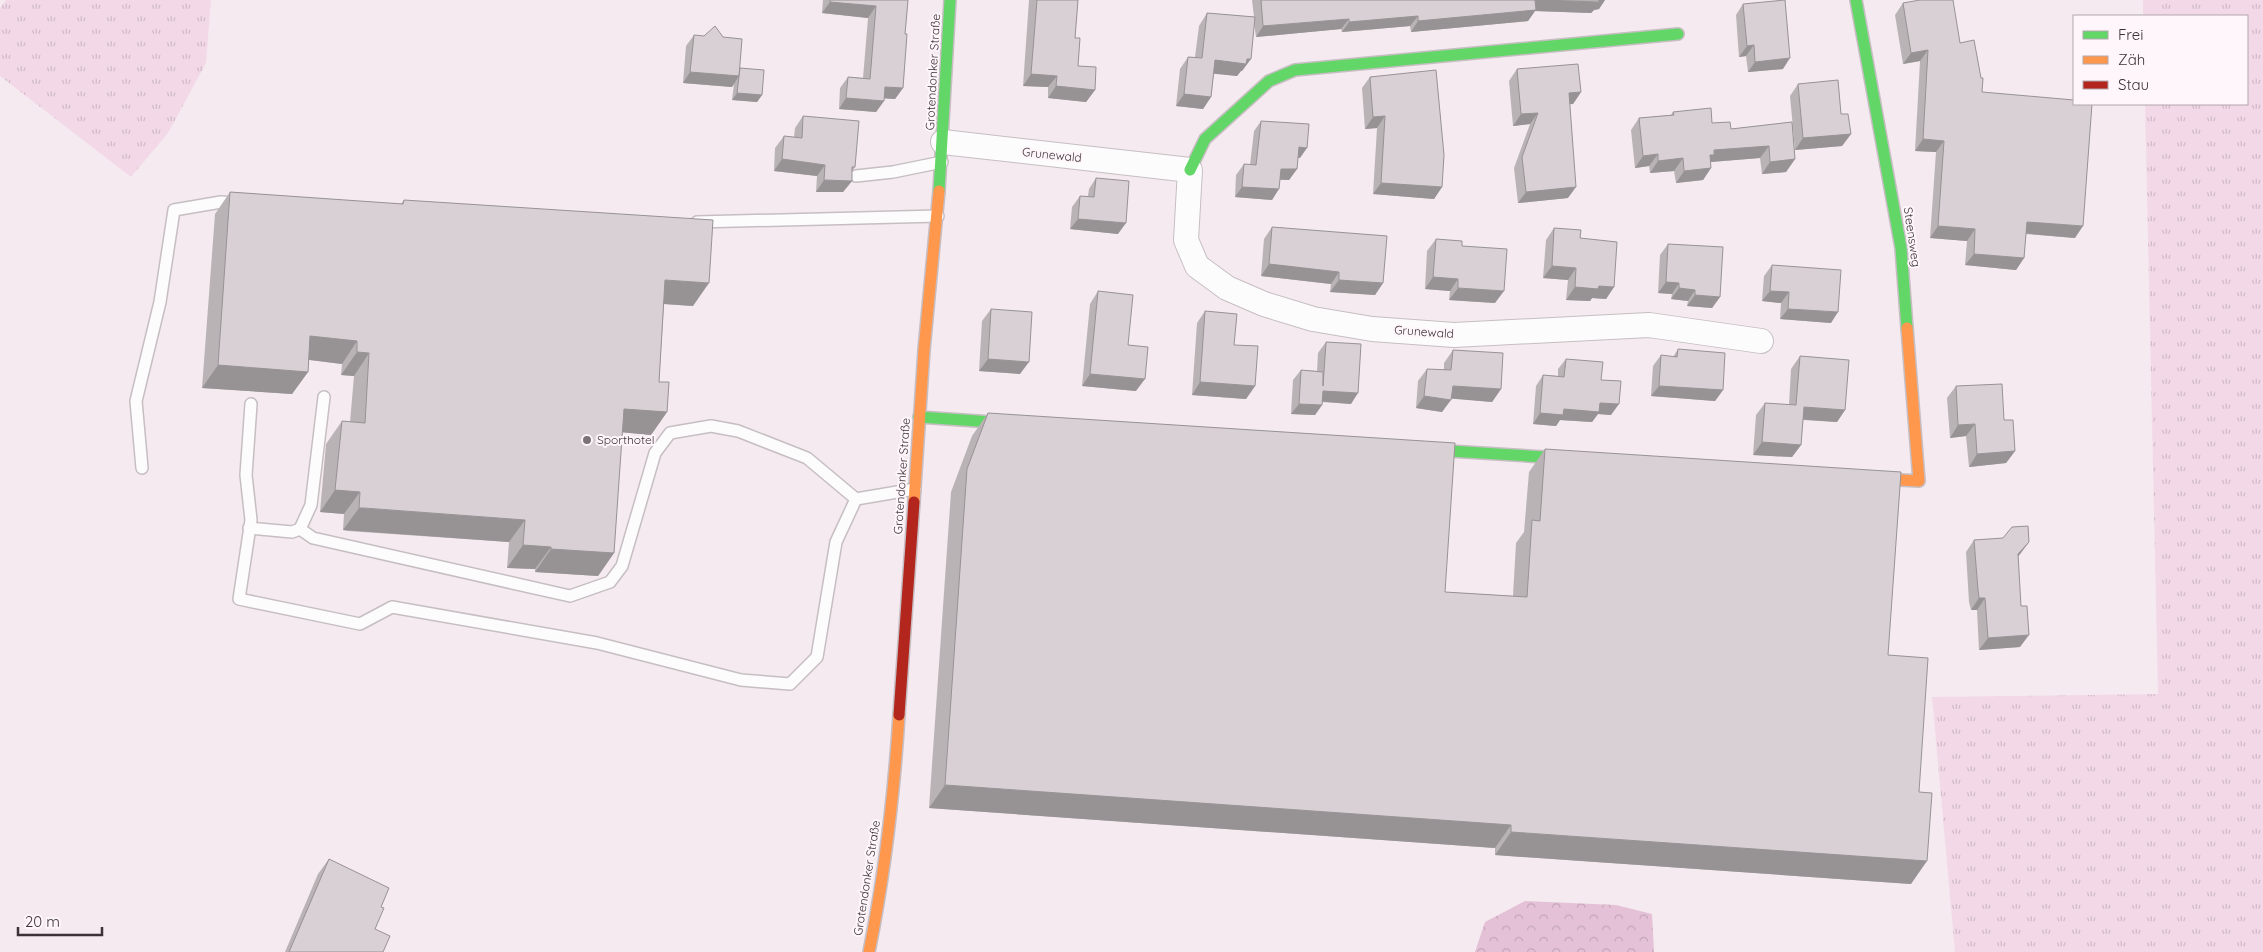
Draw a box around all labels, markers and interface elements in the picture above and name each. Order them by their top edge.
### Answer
street label: Grotendonker Straße [922,13,943,131]
legend [2073,15,2248,105]
text: Frei [2118,25,2144,44]
text: Zäh [2118,50,2145,69]
text: Stau [2118,75,2149,94]
street label: Grunewald [1022,144,1083,165]
street label: Steensweg [1901,206,1924,268]
street label: Grunewald [1394,322,1454,341]
street label: Grotendonker Straße [890,417,913,535]
place label: Sporthotel [597,432,655,447]
marker: Sporthotel [581,434,593,446]
street label: Grotendonker Straße [850,819,883,937]
scale bar [18,904,101,936]
text: 20 m [25,912,60,931]

